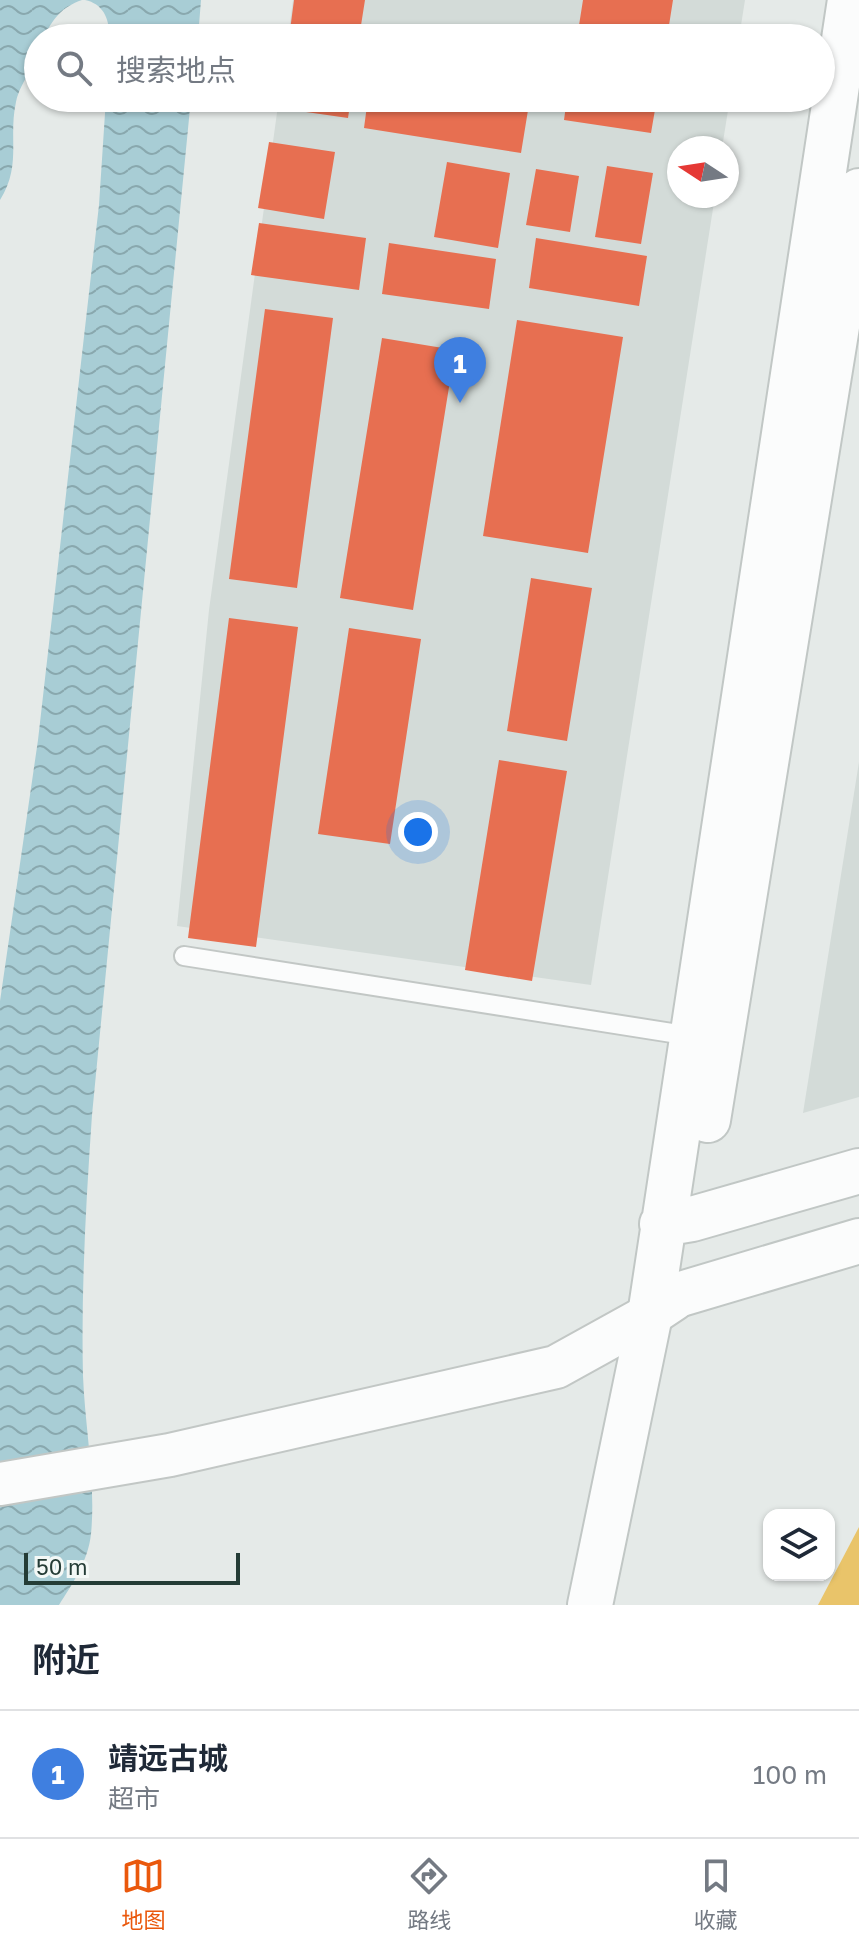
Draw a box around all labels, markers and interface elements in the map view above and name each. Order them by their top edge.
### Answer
search box [24,24,835,112]
icon: search [52,46,96,90]
text: 搜索地点 [116,52,236,88]
north arrow [667,136,739,208]
pin: 1 [434,337,486,403]
your location [398,812,438,852]
map controls [763,1509,835,1581]
button: layers [763,1509,835,1581]
scale bar [24,1549,240,1585]
text: 50 m [36,1553,87,1580]
text: 附近 [32,1639,100,1679]
text: 靖远古城 [108,1740,228,1776]
text: 1 [51,1759,65,1790]
text: 100 m [753,1759,827,1790]
text: 超市 [108,1783,160,1814]
tab: 地图 [121,1854,165,1934]
tab: 路线 [407,1854,452,1934]
tab: 收藏 [694,1854,738,1934]

